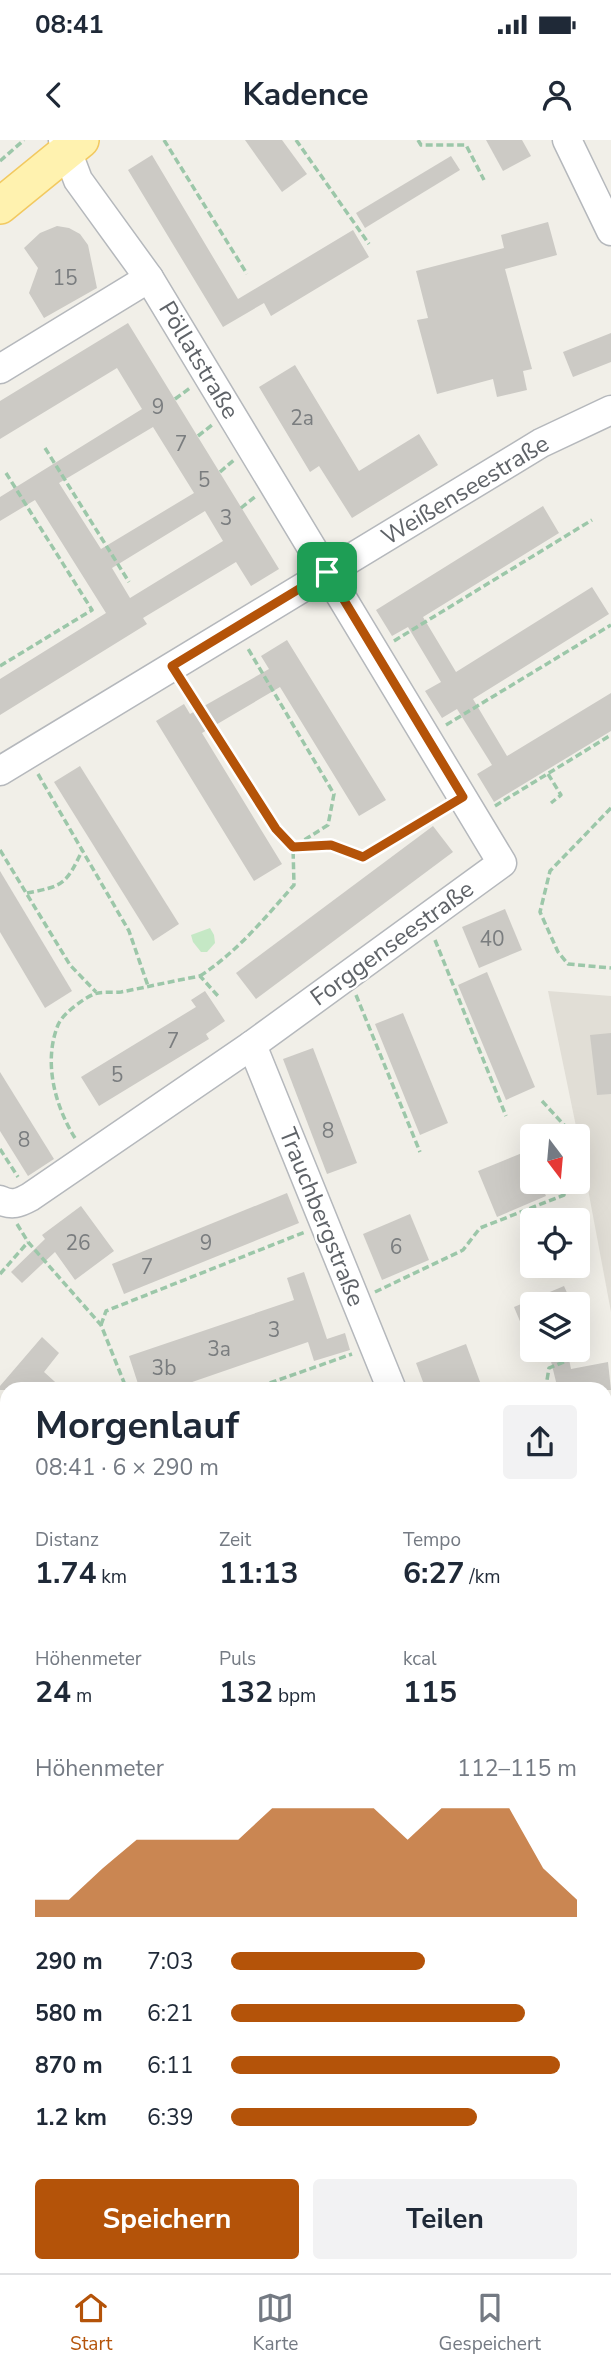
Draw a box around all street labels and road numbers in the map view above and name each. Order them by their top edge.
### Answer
street label: Pöllatstraße [151,295,247,425]
street label: Weißenseestraße [375,427,555,553]
street label: Forggenseestraße [304,873,480,1013]
street label: Trauchbergstraße [272,1123,372,1311]

